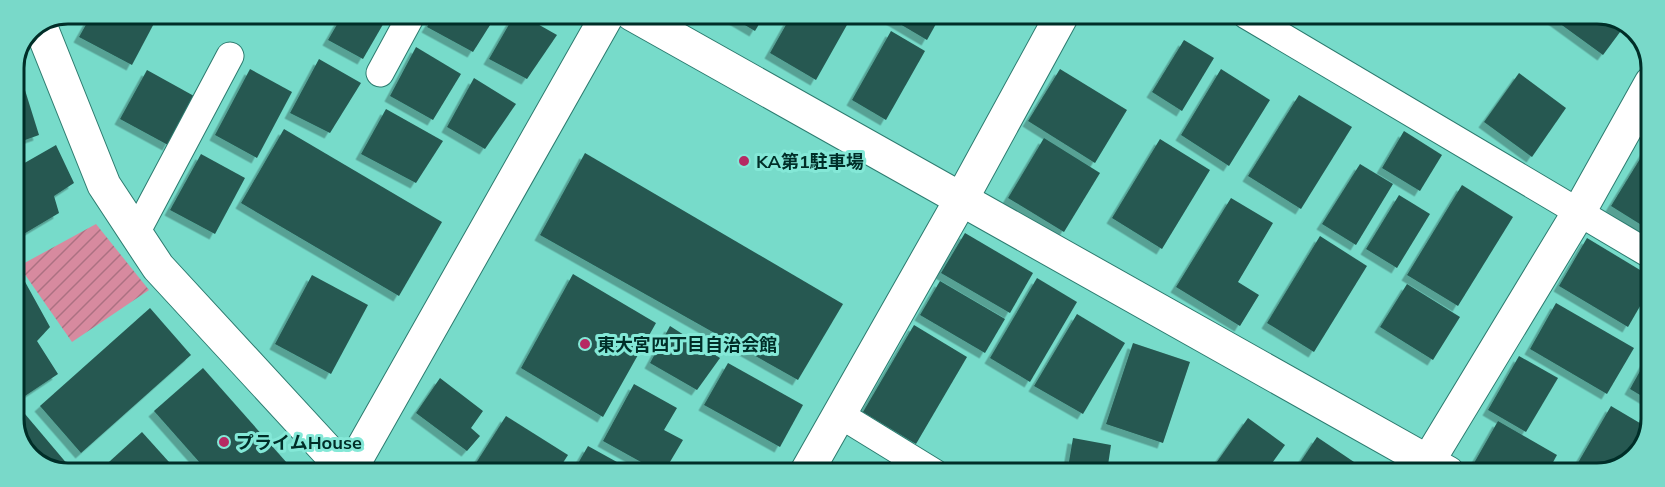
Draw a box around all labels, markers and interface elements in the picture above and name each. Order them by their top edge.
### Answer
place label: KA第1駐車場 [756,150,864,173]
marker: KA第1駐車場 [737,154,751,168]
place label: 東大宮四丁目自治会館 [597,333,777,356]
marker: 東大宮四丁目自治会館 [578,337,592,351]
place label: プライムHouse [236,431,362,454]
marker: プライムHouse [217,435,231,449]

